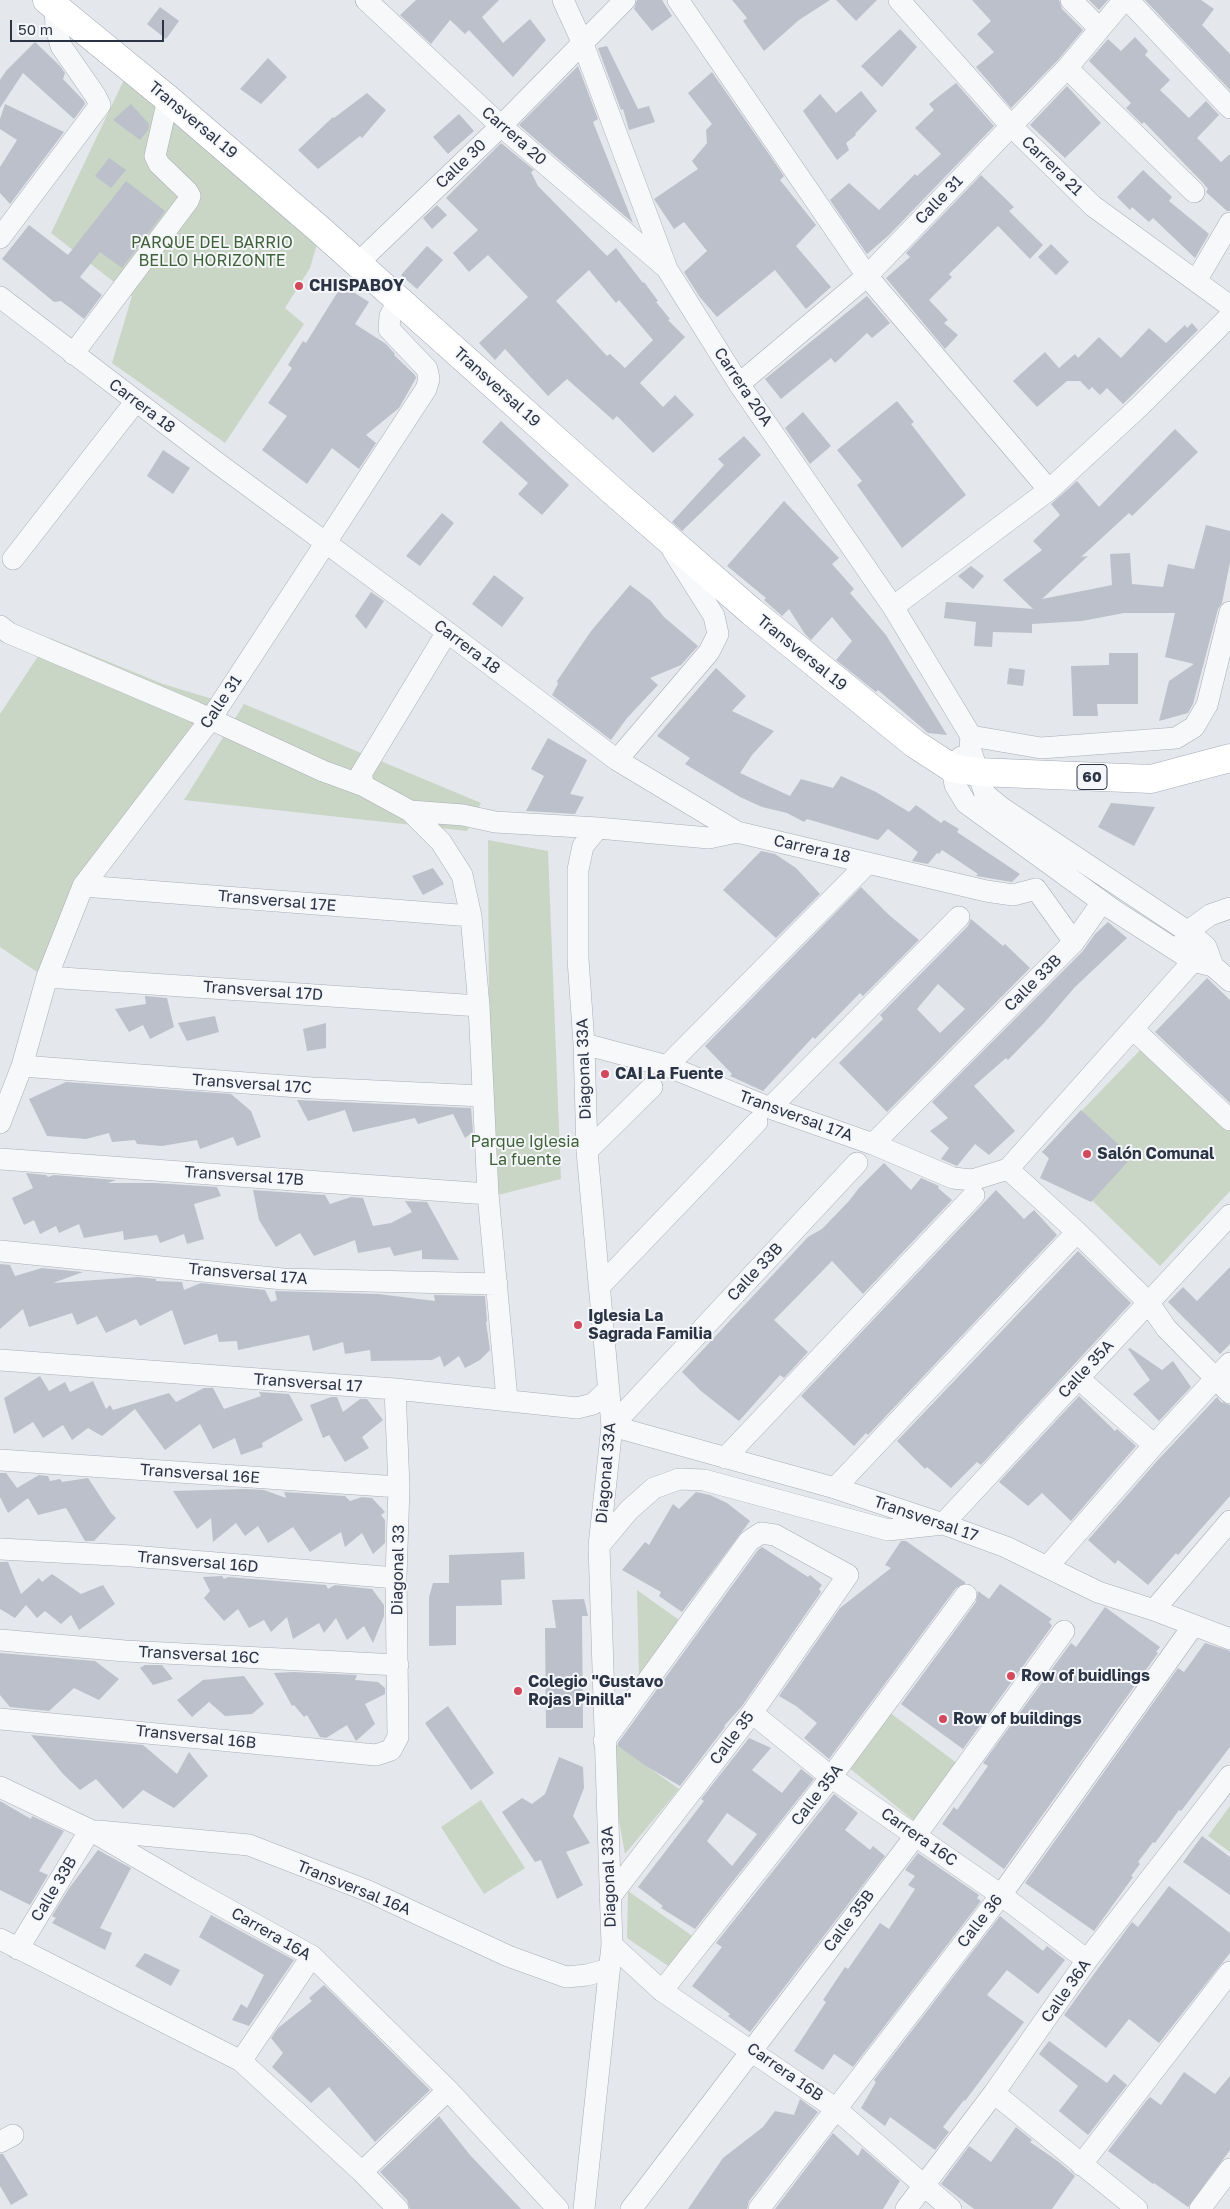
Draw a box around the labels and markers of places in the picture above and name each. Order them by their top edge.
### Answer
place label: CHISPABOY [309,276,404,296]
marker: CHISPABOY [293,280,305,292]
place label: CAI La Fuente [615,1064,723,1084]
marker: CAI La Fuente [599,1068,611,1080]
place label: Salón Comunal [1097,1144,1214,1164]
marker: Salón Comunal [1081,1148,1093,1160]
place label: Iglesia La Sagrada Familia [588,1306,712,1344]
marker: Iglesia La Sagrada Familia [572,1319,584,1331]
place label: Row of buidlings [1021,1666,1150,1686]
marker: Row of buidlings [1005,1670,1017,1682]
place label: Colegio "Gustavo Rojas Pinilla" [528,1672,663,1710]
marker: Colegio "Gustavo Rojas Pinilla" [512,1685,524,1697]
place label: Row of buildings [953,1709,1082,1729]
marker: Row of buildings [937,1713,949,1725]

